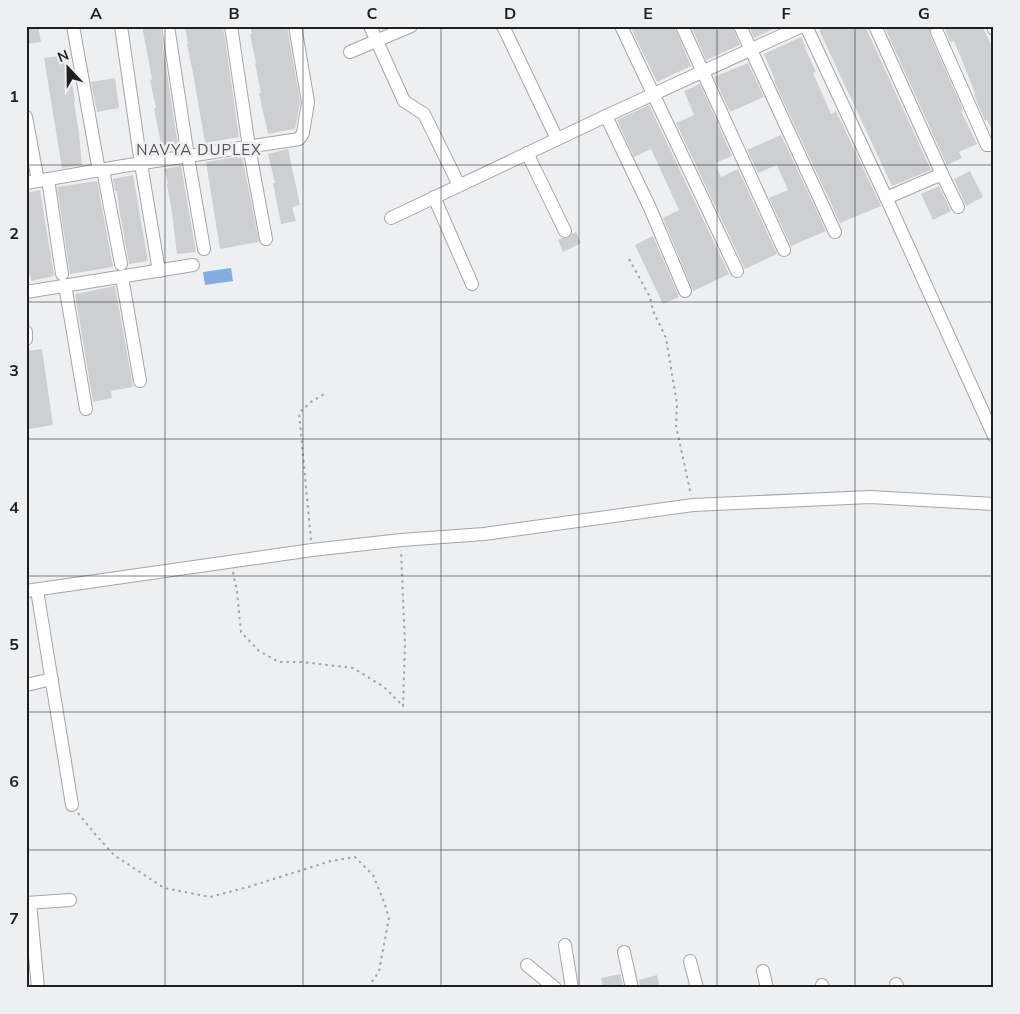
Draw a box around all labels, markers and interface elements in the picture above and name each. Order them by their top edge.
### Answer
text: A [90,3,102,23]
text: B [228,3,240,23]
text: C [367,3,378,23]
text: D [504,3,516,23]
text: E [643,3,653,23]
text: F [781,3,791,23]
text: G [918,3,930,23]
north arrow [42,42,92,92]
text: N [55,46,71,66]
text: 1 [9,86,19,106]
district label: NAVYA DUPLEX [136,140,262,159]
text: 2 [9,223,19,243]
text: 3 [9,360,19,380]
text: 4 [9,497,19,517]
text: 5 [9,634,19,654]
text: 6 [9,771,19,791]
text: 7 [9,908,19,928]

